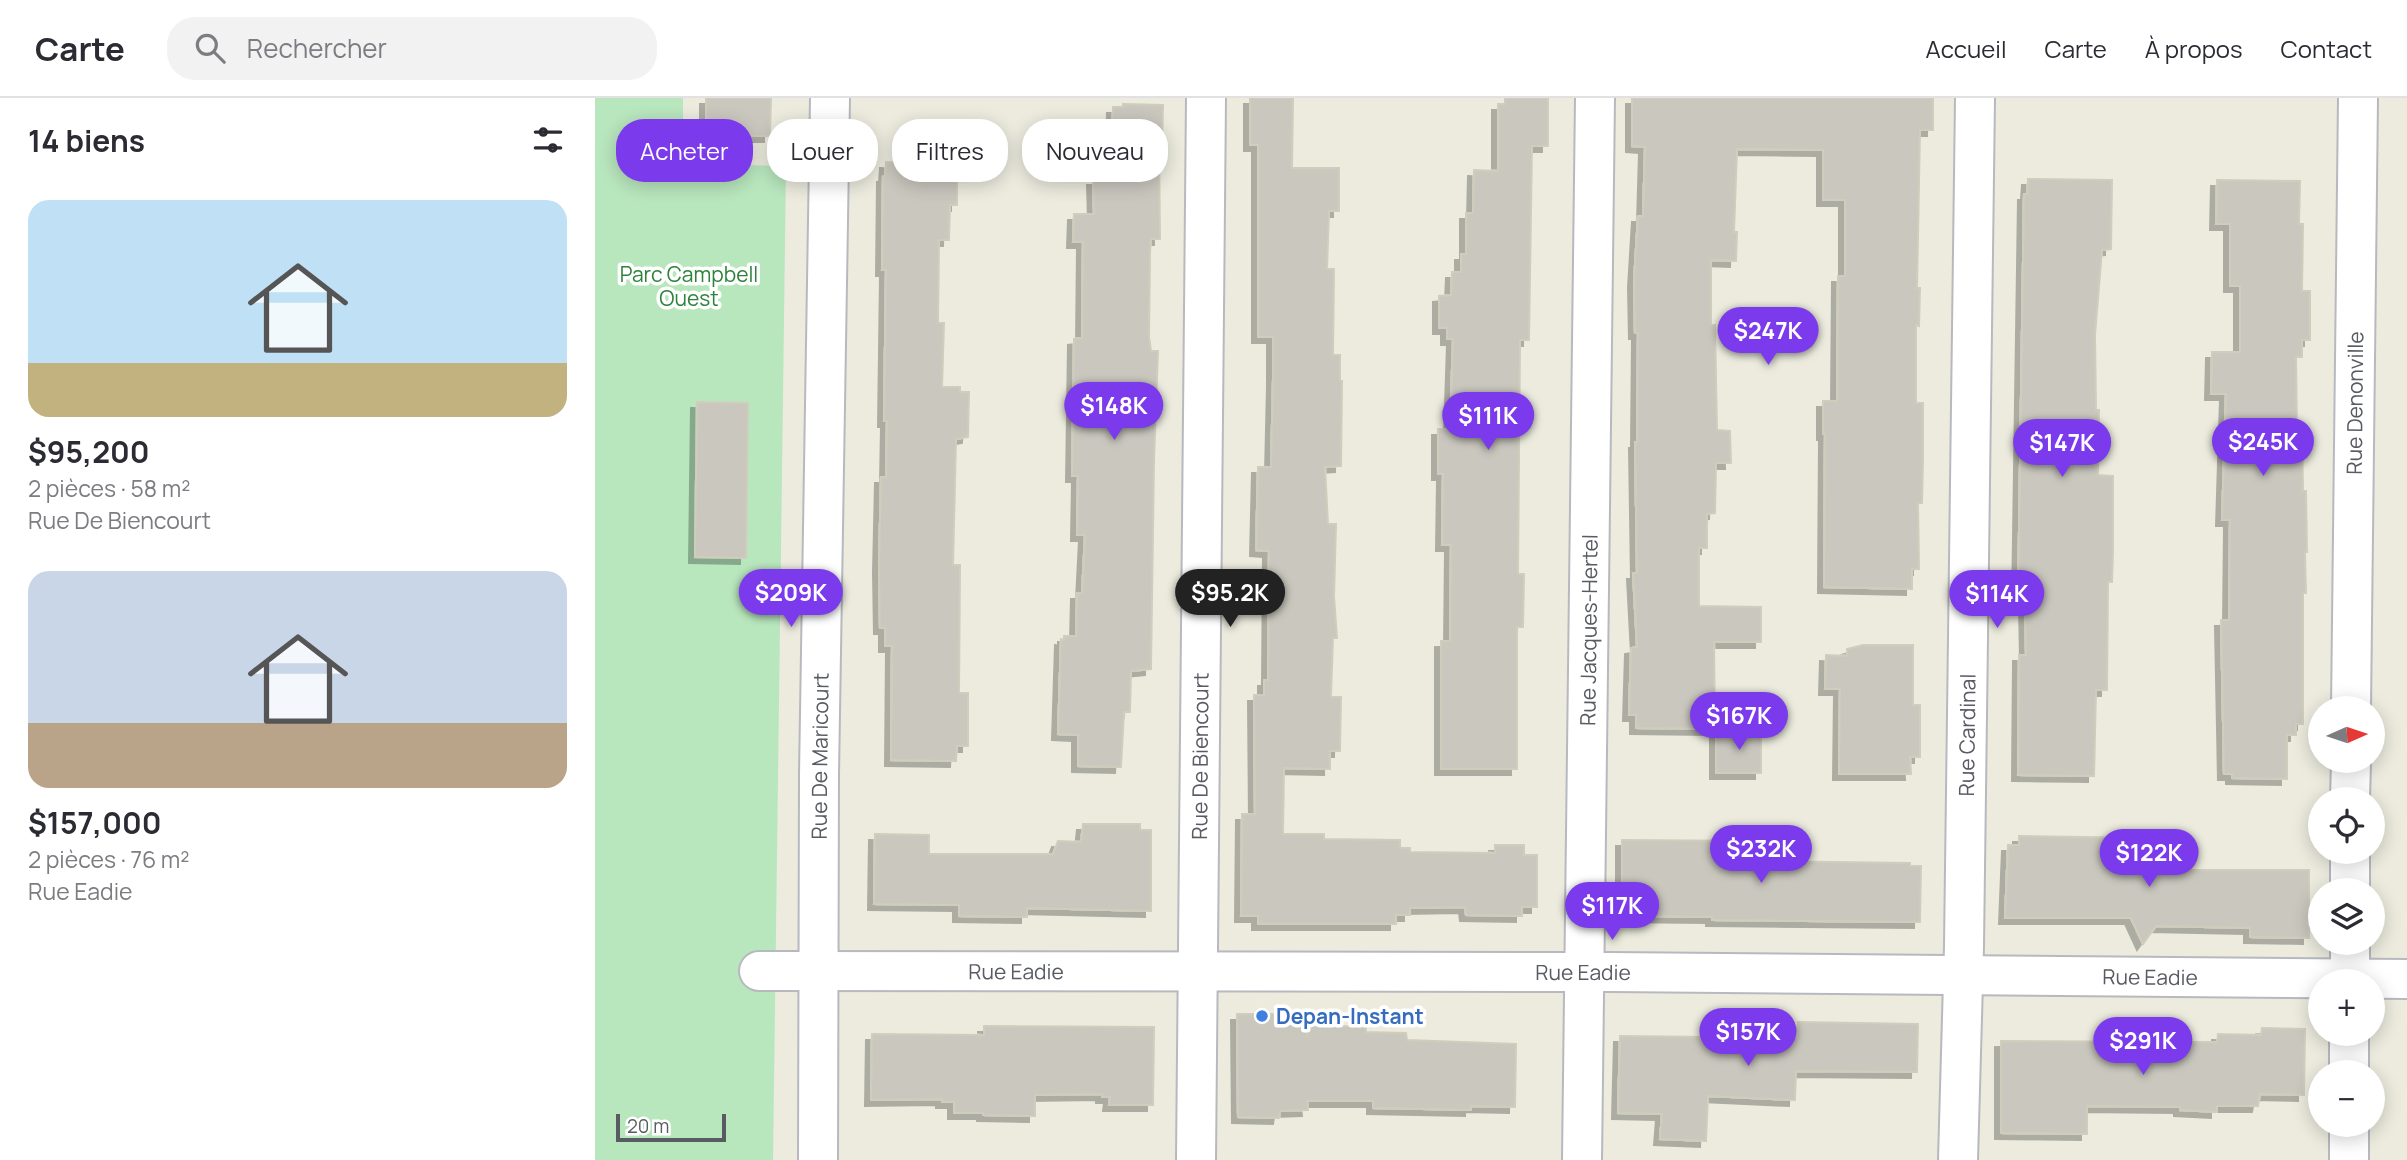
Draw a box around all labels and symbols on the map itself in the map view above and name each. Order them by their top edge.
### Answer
park label: Parc Campbell Ouest [620,260,758,312]
pin: $247K [1719,308,1817,367]
street label: Rue Denonville [2340,331,2369,475]
pin: $148K [1065,382,1163,442]
pin: $111K [1439,392,1537,452]
pin: $245K [2214,418,2312,478]
pin: $147K [2013,420,2111,479]
street label: Rue Jacques-Hertel [1573,534,1604,726]
pin: $209K [742,570,840,629]
pin: $95.2K [1173,570,1287,629]
pin: $114K [1948,570,2046,630]
street label: Rue De Maricourt [805,672,835,839]
street label: Rue De Biencourt [1185,672,1215,840]
street label: Rue Cardinal [1952,674,1982,797]
pin: $167K [1690,692,1788,752]
north arrow [2308,696,2385,774]
pin: $232K [1712,826,1810,885]
pin: $122K [2100,830,2198,889]
pin: $117K [1563,882,1661,942]
street label: Rue Eadie [968,957,1064,985]
street label: Rue Eadie [1535,958,1631,986]
street label: Rue Eadie [2102,962,2198,991]
place label: Depan-Instant [1276,1002,1424,1030]
marker: Depan-Instant [1254,1008,1270,1024]
pin: $157K [1699,1009,1797,1068]
pin: $291K [2094,1018,2192,1077]
scale bar [616,1111,726,1143]

